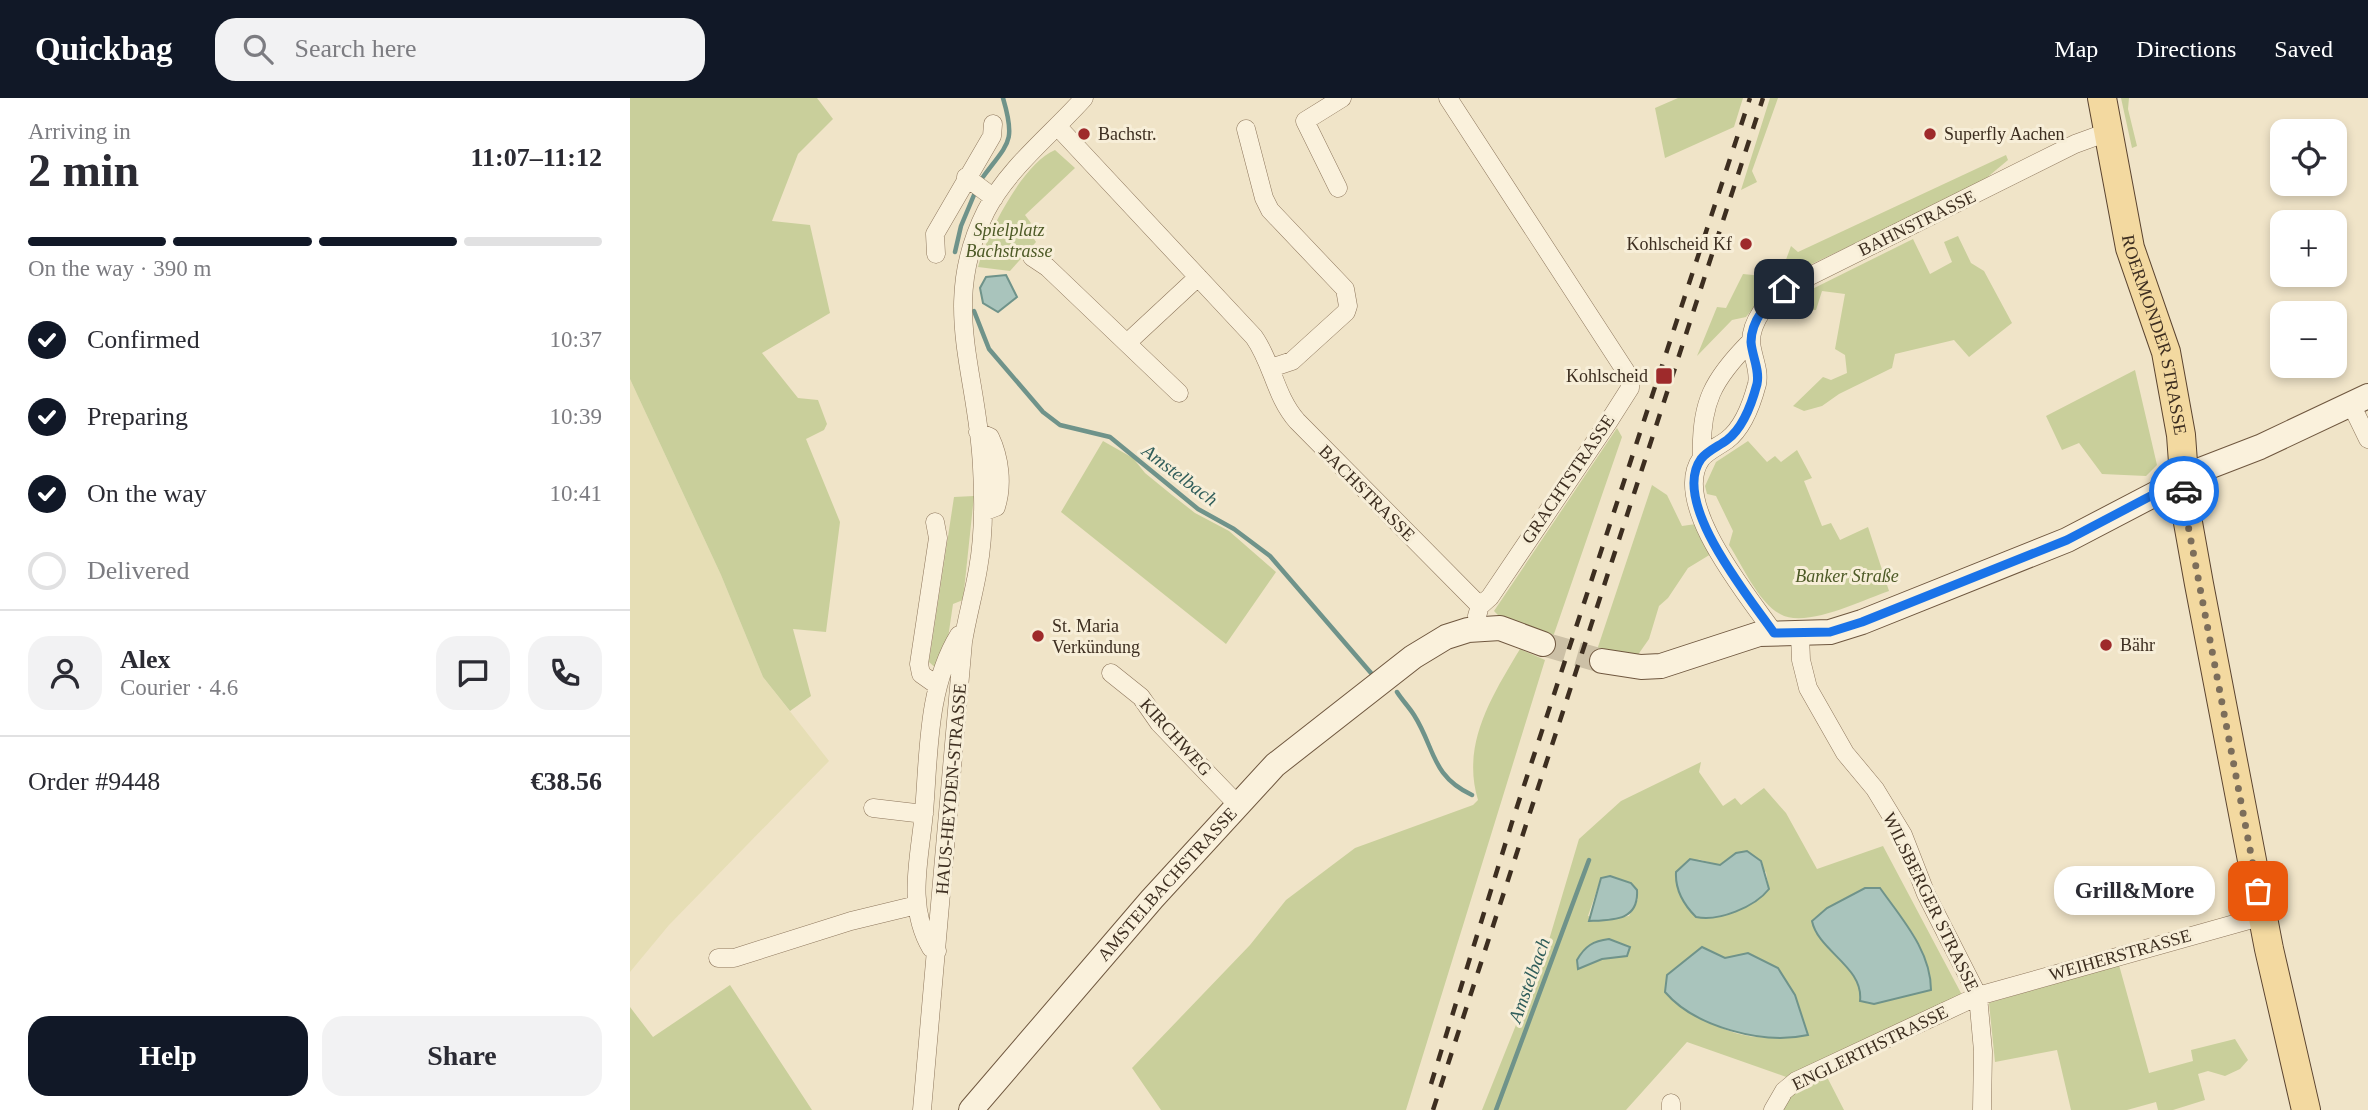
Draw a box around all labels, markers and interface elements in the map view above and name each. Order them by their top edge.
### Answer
search box [215,18,705,81]
icon: search [239,30,277,68]
text: Quickbag [35,31,173,67]
text: Search here [295,34,417,63]
text: Map [2054,36,2098,62]
text: Directions [2136,36,2236,62]
text: Saved [2274,36,2333,62]
text: Arriving in [28,119,131,144]
map controls [2270,119,2347,378]
button: locate [2270,119,2347,196]
place label: Bachstr. [1098,124,1157,144]
place label: Superfly Aachen [1944,124,2064,144]
marker: Bachstr. [1076,126,1092,142]
marker: Superfly Aachen [1922,126,1938,142]
text: 11:07–11:12 [471,143,602,172]
text: 2 min [28,145,139,196]
street label: BAHNSTRASSE [1855,186,1979,260]
button: + [2270,210,2347,287]
park label: Spielplatz Bachstrasse [966,220,1053,261]
street label: ROERMONDER STRASSE [2118,233,2191,437]
place label: Kohlscheid Kf [1627,234,1732,254]
marker: Kohlscheid Kf [1738,236,1754,252]
text: On the way · 390 m [28,256,211,281]
pin [1754,259,1814,319]
icon: home [1765,270,1803,308]
button: − [2270,301,2347,378]
icon: check [28,321,66,359]
text: Confirmed [87,325,200,354]
text: 10:37 [550,327,602,352]
place label: Kohlscheid [1566,366,1648,386]
marker: Kohlscheid [1654,366,1674,386]
icon: check [28,398,66,436]
text: Preparing [87,402,188,431]
text: 10:39 [550,404,602,429]
street label: GRACHTSTRASSE [1517,411,1619,547]
water label: Amstelbach [1137,439,1222,510]
street label: BACHSTRASSE [1315,441,1419,545]
courier [2149,456,2219,526]
icon: car [2165,472,2203,510]
icon: check [28,475,66,513]
text: On the way [87,479,207,508]
text: 10:41 [550,481,602,506]
text: Delivered [87,556,190,585]
park label: Banker Straße [1795,566,1899,586]
place label: St. Maria Verkündung [1052,616,1140,657]
marker: St. Maria Verkündung [1030,628,1046,644]
place label: Bähr [2120,635,2155,655]
button: person [28,636,102,710]
button: chat [436,636,510,710]
button: phone [528,636,602,710]
marker: Bähr [2098,637,2114,653]
text: Alex [120,645,171,674]
text: Courier · 4.6 [120,675,238,700]
street label: HAUS-HEYDEN-STRASSE [932,683,970,895]
street label: KIRCHWEG [1136,694,1216,780]
text: Order #9448 [28,767,160,796]
text: €38.56 [531,767,602,796]
street label: AMSTELBACHSTRASSE [1093,803,1241,965]
street label: WILSBERGER STRASSE [1879,809,1983,995]
pin [2228,861,2288,921]
callout: Grill&More [2055,866,2216,916]
icon: bag [2239,872,2277,910]
text: Grill&More [2075,878,2194,903]
street label: WEIHERSTRASSE [2047,925,2193,985]
water label: Amstelbach [1503,935,1554,1027]
street label: ENGLERTHSTRASSE [1789,1002,1951,1094]
button: Help [28,1016,308,1096]
button: Share [322,1016,602,1096]

